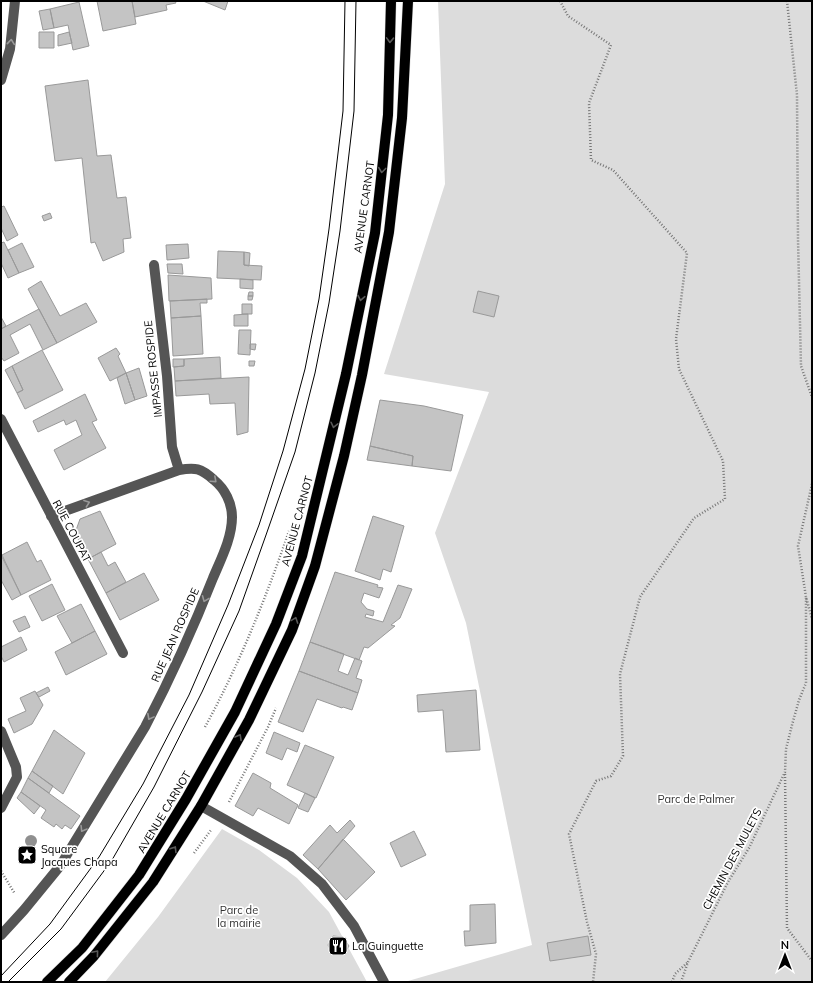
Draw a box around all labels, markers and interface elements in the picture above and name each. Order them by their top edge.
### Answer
one-way arrow [386,37,394,43]
one-way arrow [6,39,15,45]
street label: AVENUE CARNOT [351,160,377,254]
one-way arrow [378,167,387,173]
one-way arrow [358,295,366,301]
street label: IMPASSE ROSPIDE [141,320,165,418]
one-way arrow [330,421,339,428]
street label: AVENUE CARNOT [278,474,316,568]
one-way arrow [209,475,217,482]
street label: RUE COUPAT [50,497,95,565]
one-way arrow [84,499,91,508]
street label: RUE JEAN ROSPIDE [148,586,202,684]
one-way arrow [201,596,209,603]
one-way arrow [291,617,299,624]
one-way arrow [147,713,155,720]
one-way arrow [235,734,242,741]
street label: AVENUE CARNOT [134,768,194,856]
park label: Parc de Palmer [658,792,734,806]
street label: CHEMIN DES MULETS [699,806,765,912]
one-way arrow [80,825,88,832]
place label: Square Jacques Chapa [41,842,118,869]
place icon: Square Jacques Chapa [16,844,38,866]
one-way arrow [169,847,176,854]
park label: Parc de la mairie [217,903,261,930]
restaurant icon: La Guinguette [327,935,349,957]
north arrow [765,935,805,975]
text: N [781,938,789,952]
place label: La Guinguette [352,939,423,953]
one-way arrow [91,951,98,958]

